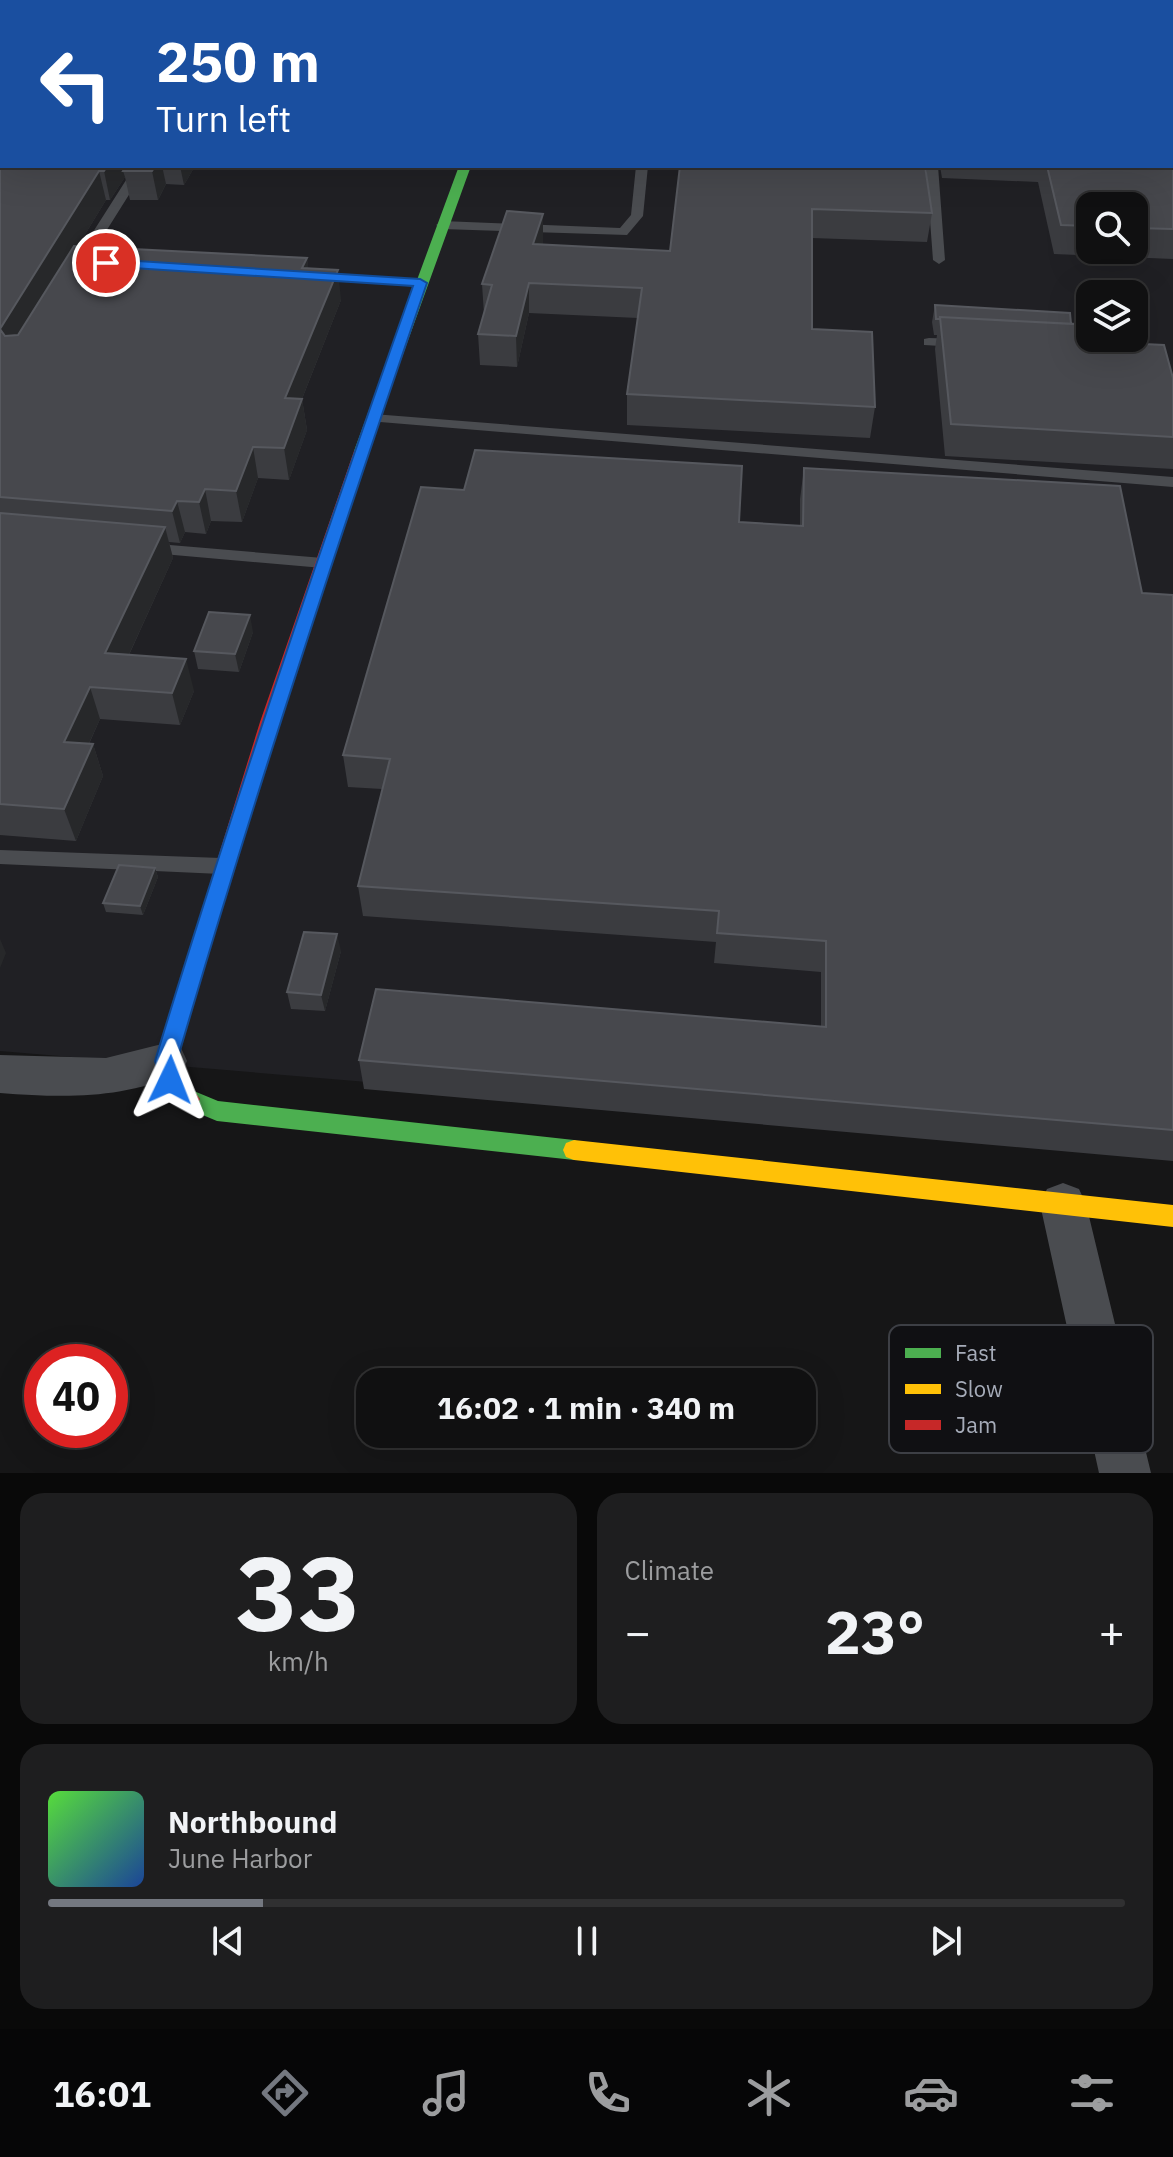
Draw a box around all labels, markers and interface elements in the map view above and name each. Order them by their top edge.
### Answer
text: 250 m [156,25,320,97]
icon: left [24,32,128,136]
text: Turn left [156,95,291,142]
map controls [1076,192,1148,352]
button: search [1076,192,1148,264]
pin [72,229,140,297]
icon: arrive [84,241,128,285]
button: layers [1076,280,1148,352]
position arrow [128,1038,212,1122]
legend [889,1325,1153,1453]
text: Fast [955,1338,996,1367]
speed limit sign: 40 [24,1344,128,1448]
text: Slow [955,1374,1003,1403]
text: 16:02 · 1 min · 340 m [437,1388,735,1427]
text: Jam [955,1410,997,1439]
text: 33 [236,1524,361,1660]
text: Climate [625,1553,714,1587]
text: 23° [825,1592,925,1671]
text: − [625,1603,651,1660]
text: + [1099,1603,1125,1660]
text: km/h [268,1644,329,1678]
text: Northbound [168,1802,337,1841]
text: June Harbor [168,1841,312,1875]
icon: previous [206,1919,250,1963]
icon: pause [565,1919,609,1963]
icon: next [924,1919,968,1963]
icon: directions [257,2065,313,2121]
icon: music [418,2065,474,2121]
icon: phone [580,2065,636,2121]
icon: climate [741,2065,797,2121]
icon: car [903,2065,959,2121]
icon: filters [1064,2065,1120,2121]
text: 16:01 [53,2070,151,2117]

